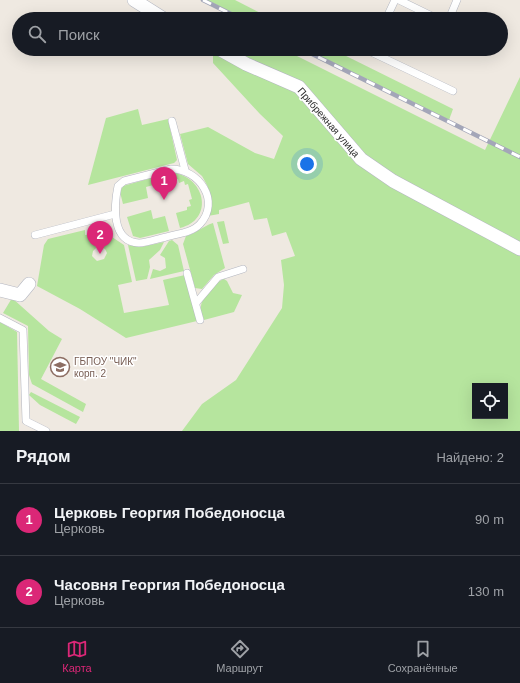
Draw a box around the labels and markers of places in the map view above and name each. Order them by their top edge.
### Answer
pin: 1 [151,167,177,200]
pin: 2 [87,221,113,254]
school or university icon: ГБПОУ "ЧИК" корп. 2 [49,356,71,378]
place label: ГБПОУ "ЧИК" корп. 2 [74,356,137,379]

